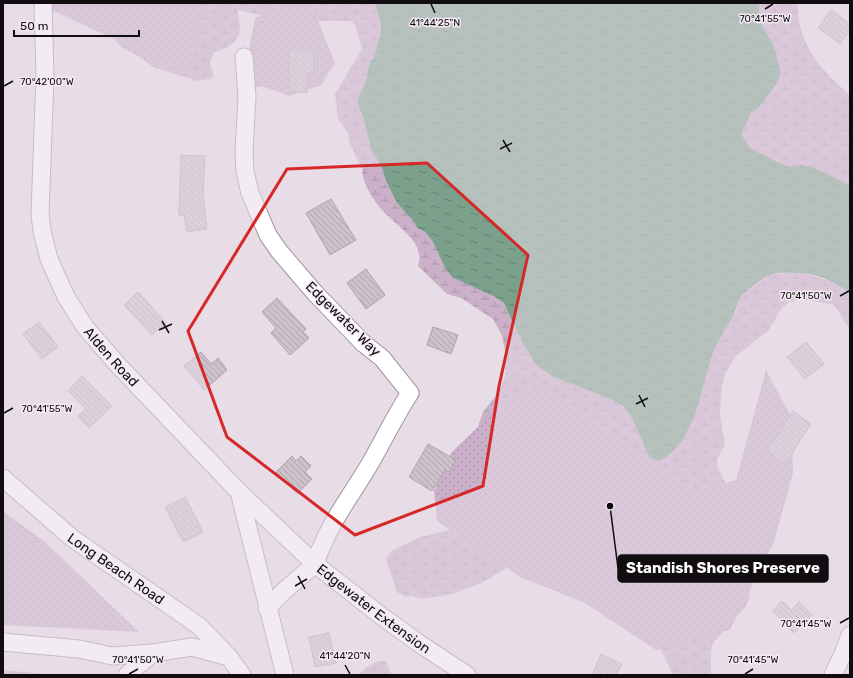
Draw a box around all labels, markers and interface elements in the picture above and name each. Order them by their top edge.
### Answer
scale bar [14,12,139,38]
text: 70°41'55"W [739,13,791,25]
text: 41°44'25"N [410,17,460,29]
text: 50 m [20,19,48,33]
text: 70°42'00"W [20,76,74,88]
street label: Edgewater Way [302,278,384,360]
text: 70°41'50"W [780,290,832,302]
street label: Alden Road [80,323,142,390]
text: 70°41'55"W [21,403,73,415]
street label: Long Beach Road [64,529,168,608]
callout: Standish Shores Preserve [618,555,828,582]
text: Standish Shores Preserve [626,559,820,577]
street label: Edgewater Extension [314,560,434,657]
text: 70°41'45"W [781,618,831,630]
text: 41°44'20"N [319,650,371,662]
text: 70°41'50"W [112,654,164,666]
text: 70°41'45"W [728,654,778,666]

